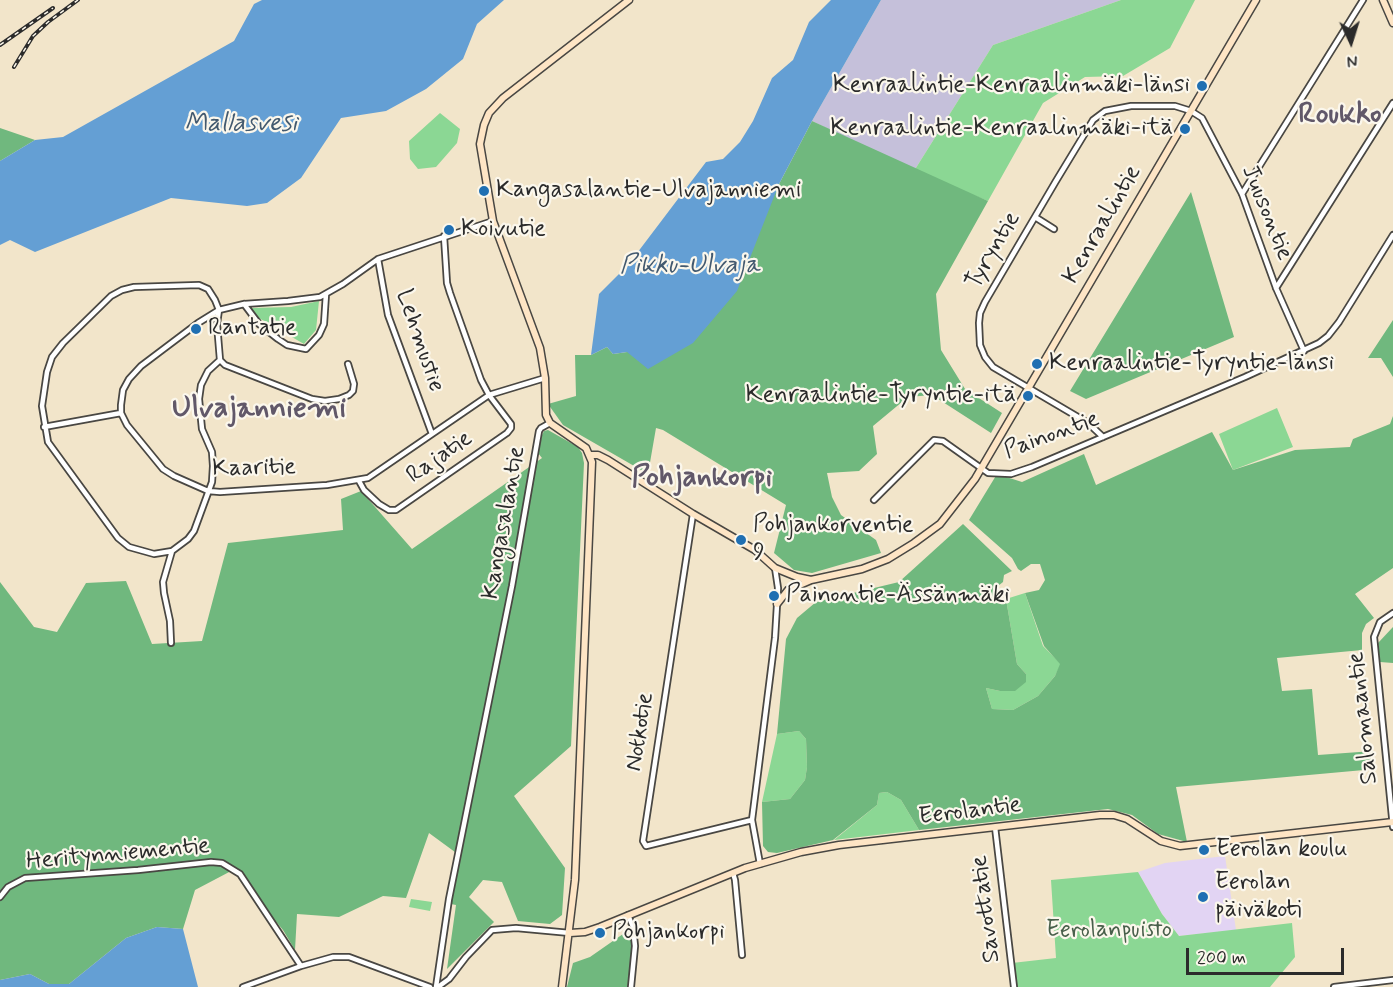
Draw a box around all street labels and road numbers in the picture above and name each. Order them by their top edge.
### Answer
street label: Kenraalintie [1057,161,1149,289]
street label: Juusontie [1234,161,1298,265]
street label: Tyryntie [960,207,1028,295]
street label: Lehmustie [388,286,450,396]
street label: Painontie [1000,405,1104,467]
street label: Rajatie [402,425,478,491]
street label: Kangasalantie [477,444,533,602]
street label: Kaaritie [212,454,296,484]
street label: Salomaantie [1343,650,1385,786]
street label: Notkotie [621,690,661,774]
street label: Eerolantie [917,791,1023,833]
street label: Heritynniementie [25,833,211,877]
street label: Savottatie [966,854,1008,964]

